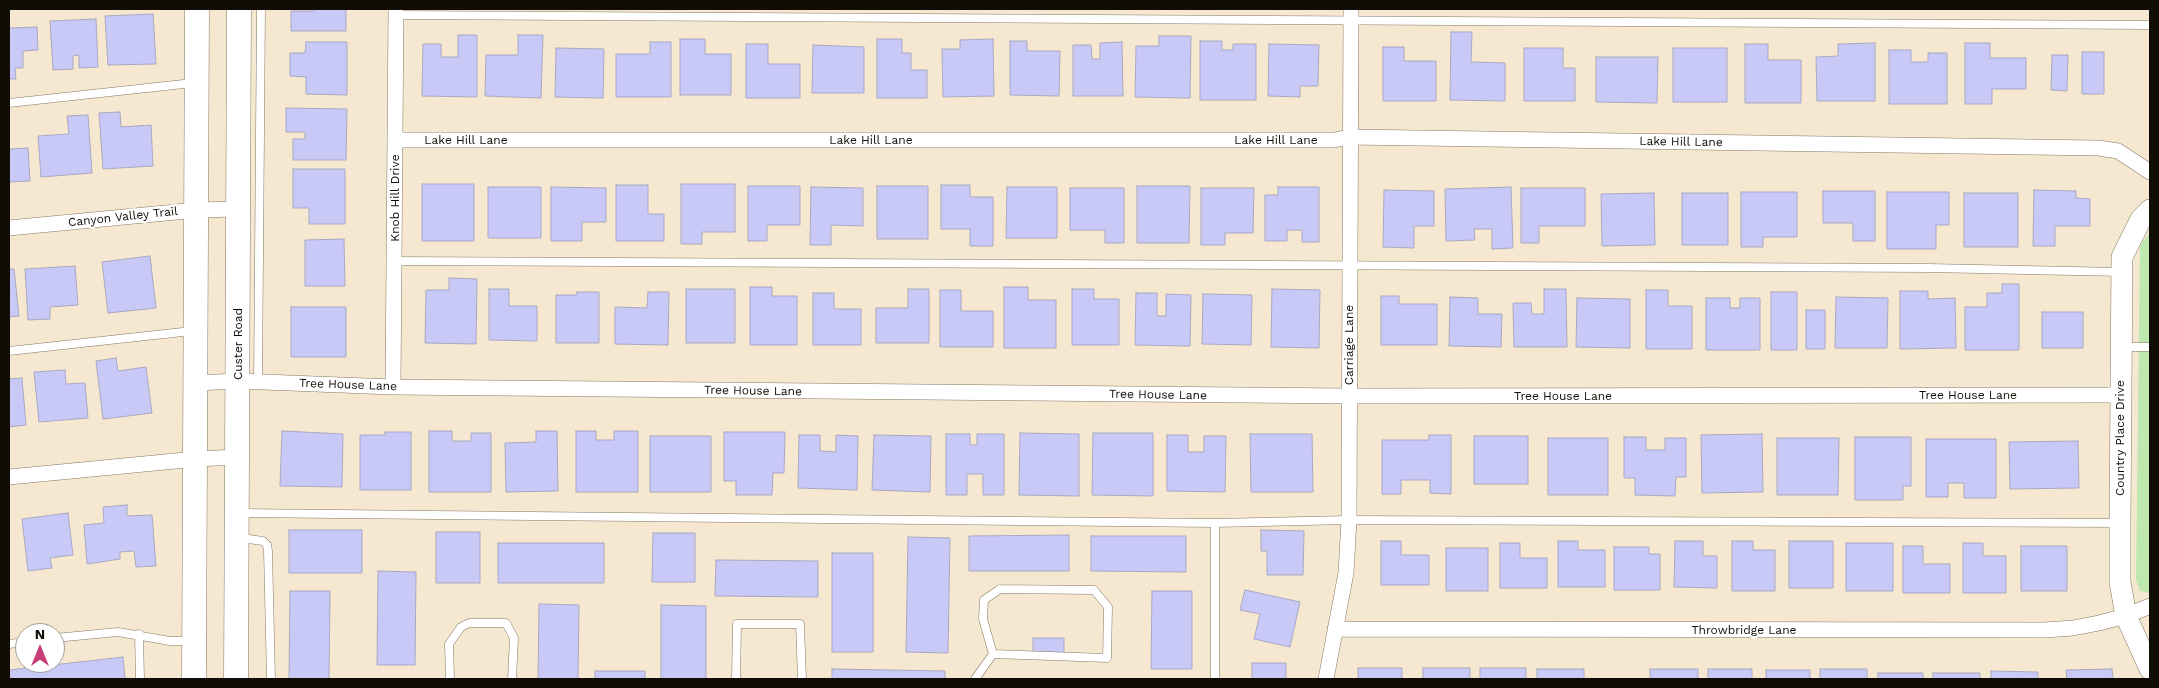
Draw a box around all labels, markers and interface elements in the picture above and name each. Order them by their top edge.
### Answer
street label: Lake Hill Lane [424,133,508,147]
street label: Lake Hill Lane [829,133,913,147]
street label: Lake Hill Lane [1234,133,1318,147]
street label: Lake Hill Lane [1639,134,1723,150]
street label: Knob Hill Drive [388,154,402,242]
street label: Canyon Valley Trail [67,204,179,230]
street label: Carriage Lane [1342,305,1356,385]
street label: Custer Road [231,308,245,380]
street label: Tree House Lane [299,376,397,394]
street label: Country Place Drive [2113,380,2127,496]
street label: Tree House Lane [704,383,802,399]
street label: Tree House Lane [1109,387,1207,403]
street label: Tree House Lane [1919,388,2017,402]
street label: Tree House Lane [1514,389,1612,403]
north arrow [15,623,65,673]
street label: Throwbridge Lane [1691,623,1797,637]
text: N [35,626,45,642]

